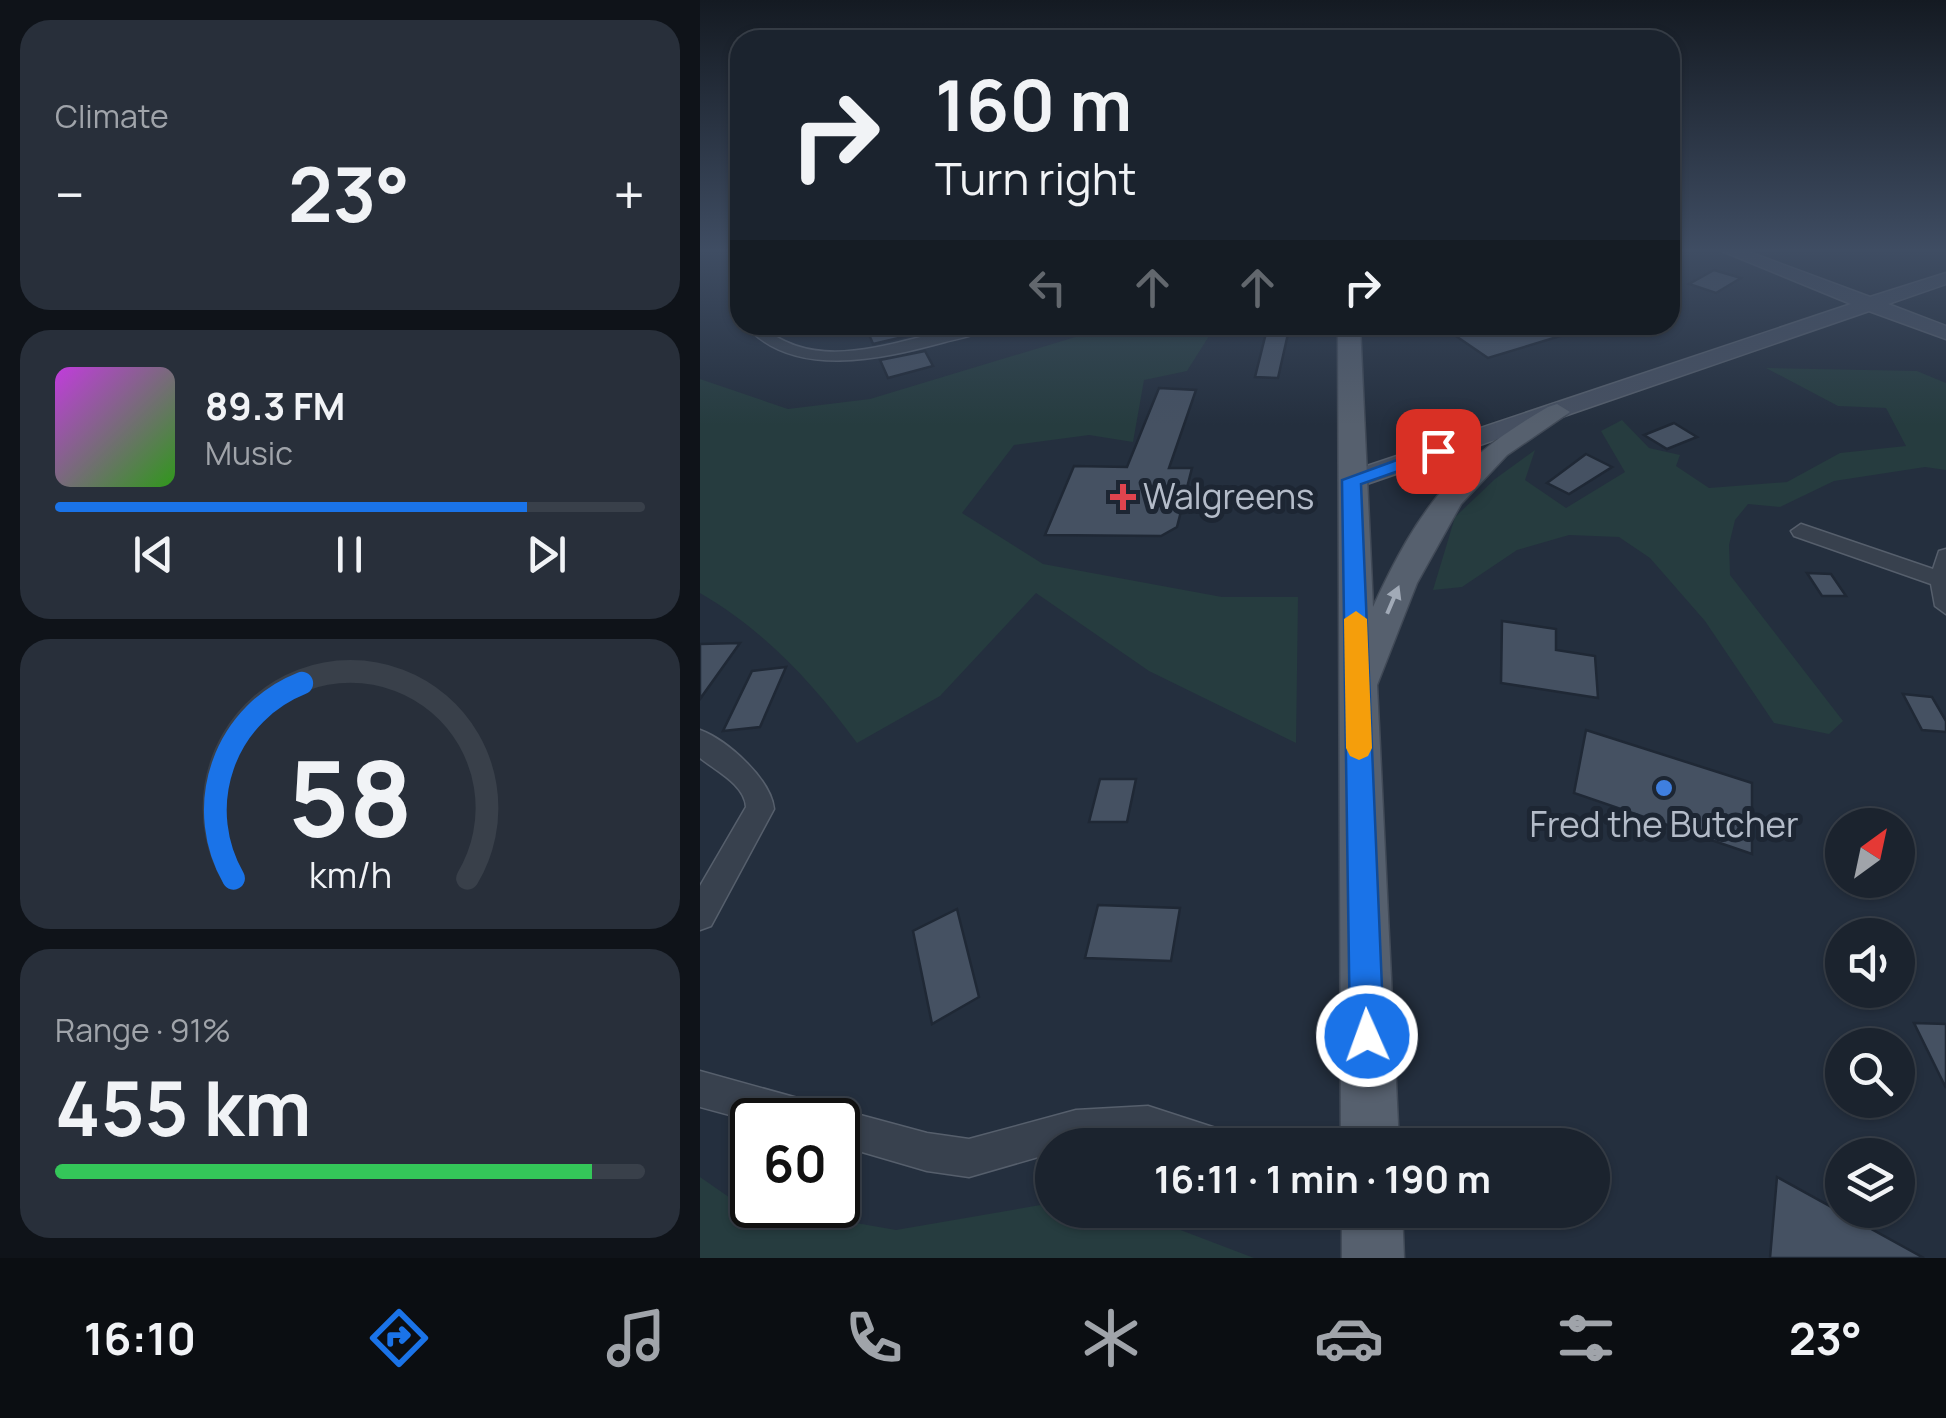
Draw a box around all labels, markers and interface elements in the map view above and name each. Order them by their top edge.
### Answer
text: 160 m [935,56,1132,152]
icon: right [770,70,900,200]
text: Climate [55,94,169,138]
text: 23° [288,142,410,245]
text: Turn right [935,147,1136,209]
text: − [55,156,85,232]
text: + [613,156,645,232]
icon: left [1020,260,1075,315]
icon: ahead [1125,260,1180,315]
icon: ahead [1230,260,1285,315]
icon: right [1335,260,1390,315]
text: 89.3 FM [205,379,345,431]
pin [1396,409,1481,494]
icon: arrive [1411,424,1466,479]
text: Music [205,431,293,475]
place label: Walgreens [1143,472,1314,520]
marker: Walgreens [1112,486,1134,508]
icon: previous [126,527,181,582]
icon: pause [322,527,377,582]
icon: next [519,527,574,582]
one-way arrow [1385,585,1401,615]
text: 58 [288,725,412,867]
marker: Fred the Butcher [1653,777,1675,799]
place label: Fred the Butcher [1529,800,1799,848]
north arrow [1825,808,1915,898]
map controls [1825,808,1915,1228]
text: km/h [308,850,392,899]
button: sound [1825,918,1915,1008]
position arrow [1315,984,1419,1088]
text: Range · 91% [55,1008,231,1052]
button: search [1825,1028,1915,1118]
text: 455 km [55,1056,311,1159]
speed limit sign: 60 [730,1098,860,1228]
button: layers [1825,1138,1915,1228]
text: 16:11 · 1 min · 190 m [1154,1152,1491,1204]
icon: directions [364,1303,434,1373]
icon: music [601,1303,671,1373]
icon: phone [839,1303,909,1373]
icon: climate [1076,1303,1146,1373]
icon: car [1314,1303,1384,1373]
icon: filters [1551,1303,1621,1373]
text: 16:10 [84,1307,196,1369]
text: 23° [1789,1307,1862,1369]

